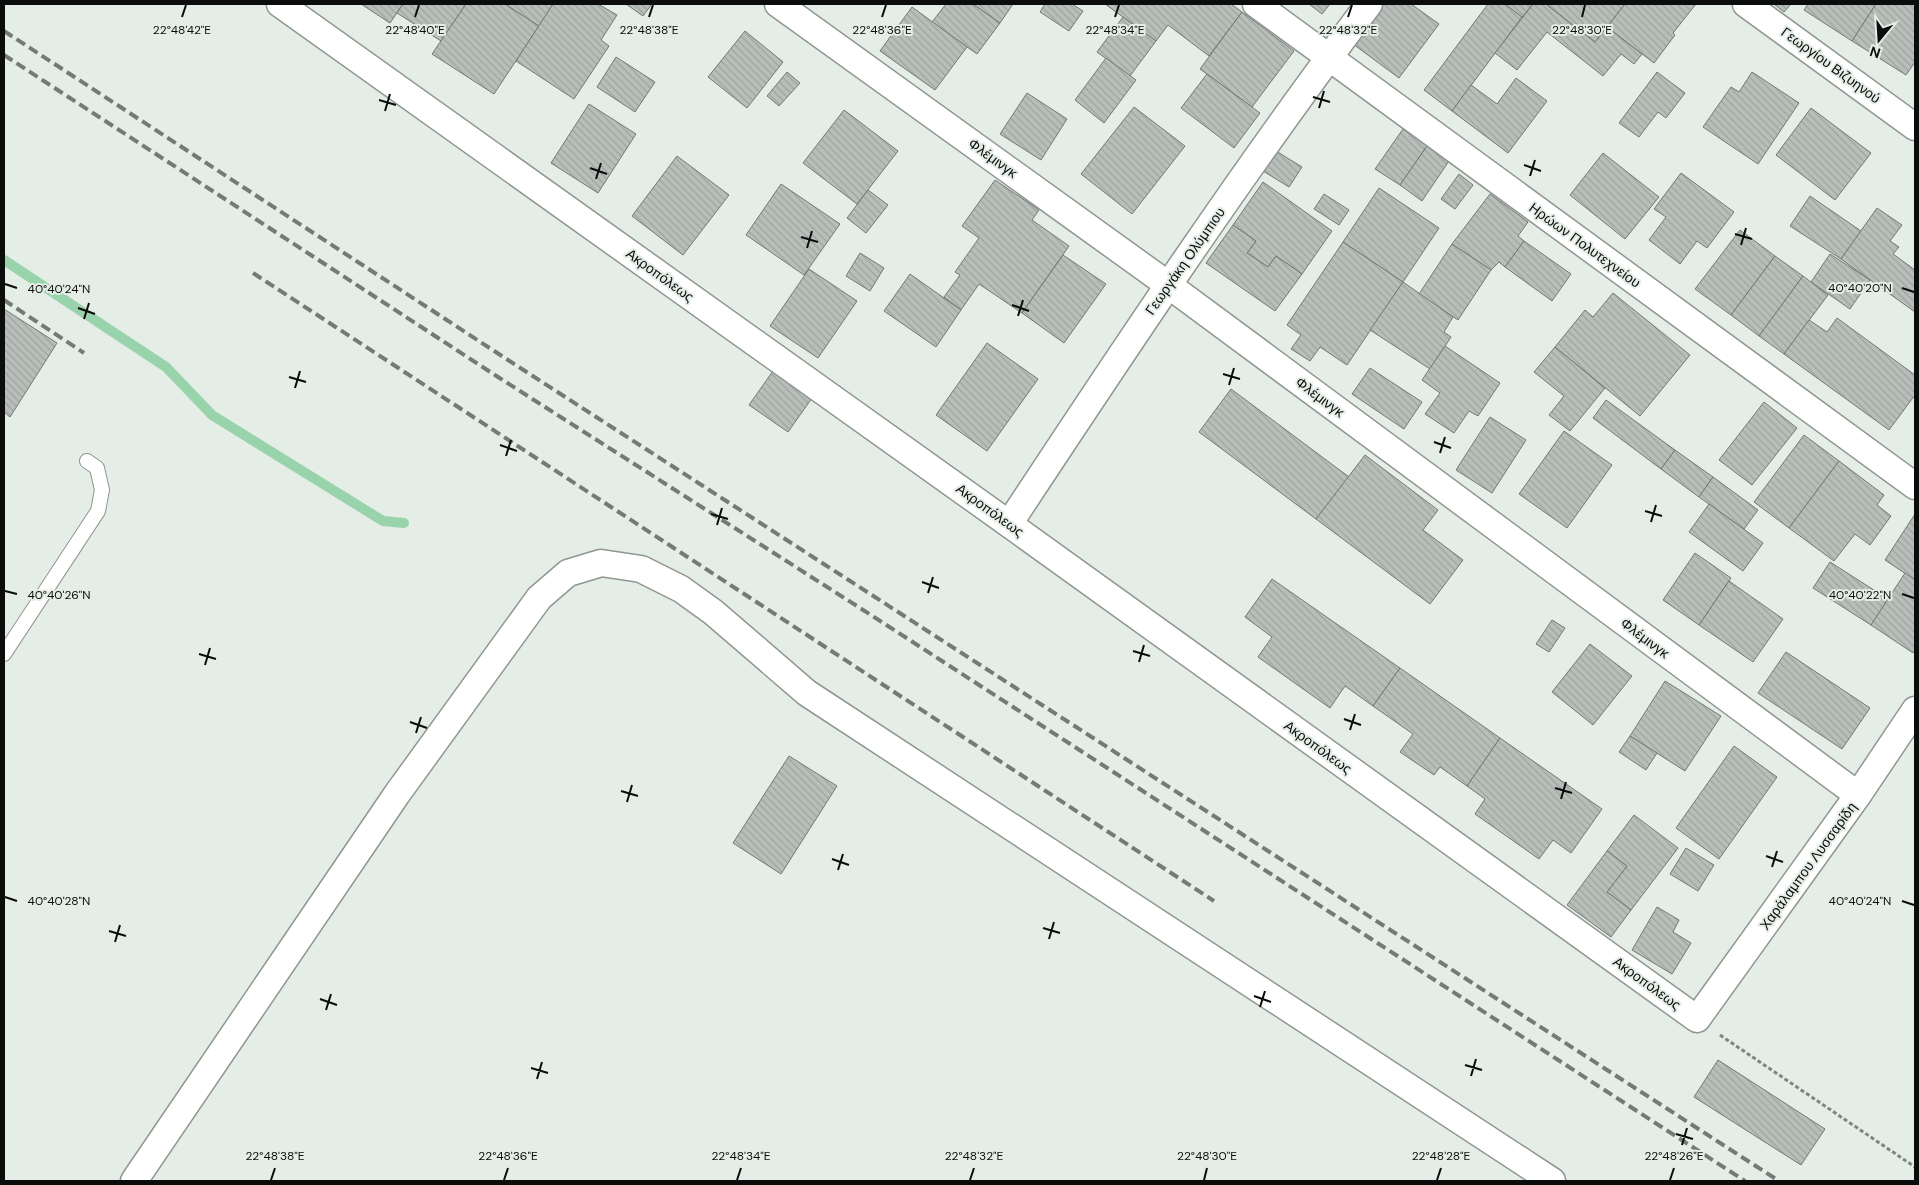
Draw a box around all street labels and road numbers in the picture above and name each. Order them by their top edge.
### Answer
street label: Γεωργίου Βιζυηνού [1778,23,1884,107]
street label: Φλέμινγκ [965,134,1022,182]
street label: Ηρώων Πολυτεχνείου [1526,198,1644,292]
street label: Γεωργάκη Ολύμπιου [1141,204,1229,318]
street label: Ακροπόλεως [623,244,698,306]
street label: Φλέμινγκ [1292,373,1349,422]
street label: Ακροπόλεως [953,479,1028,541]
street label: Φλέμινγκ [1617,614,1674,663]
street label: Ακροπόλεως [1281,716,1356,778]
street label: Χαράλαμπου Λυσσαρίδη [1756,799,1860,933]
street label: Ακροπόλεως [1610,952,1685,1014]

